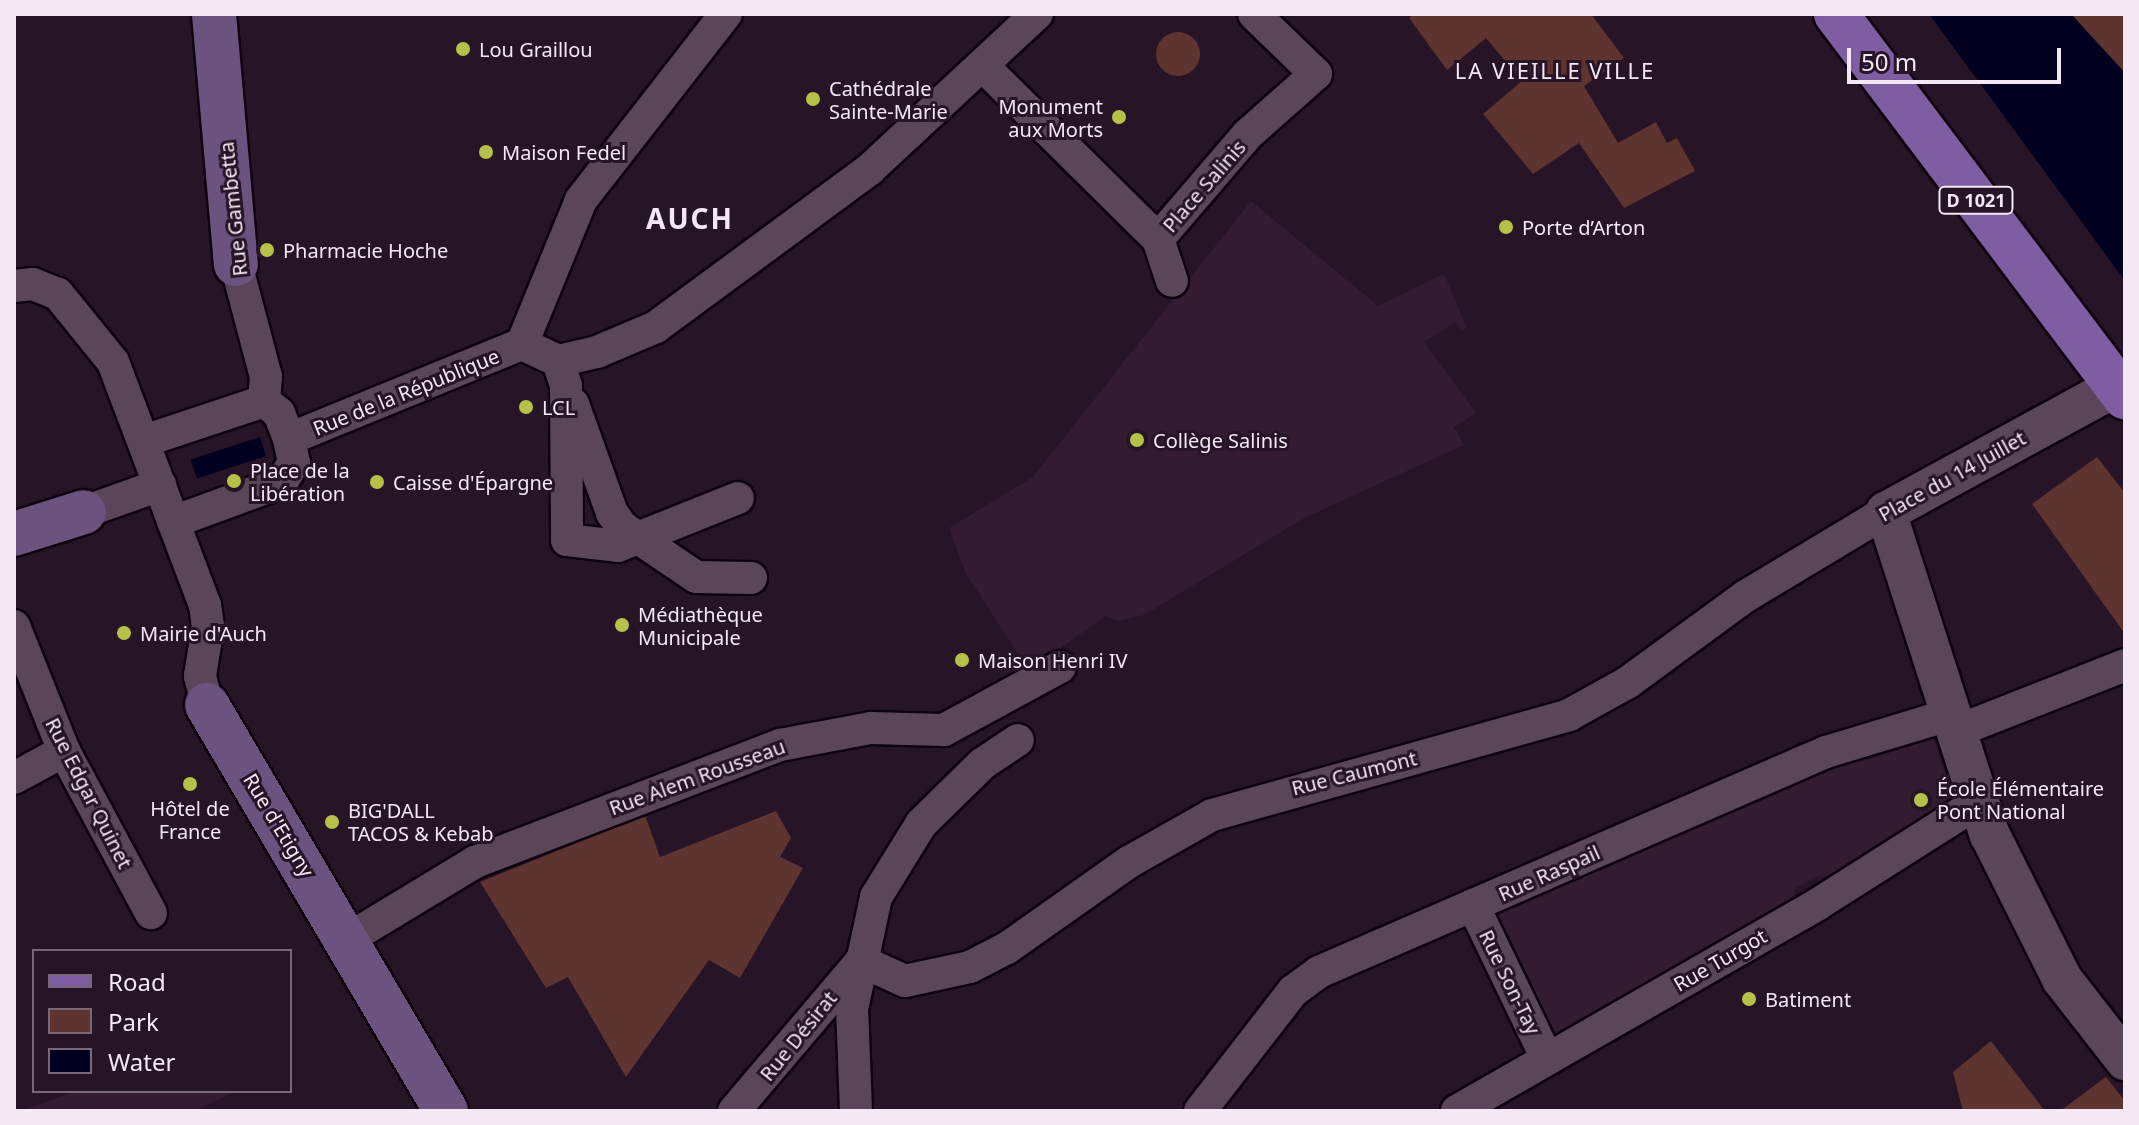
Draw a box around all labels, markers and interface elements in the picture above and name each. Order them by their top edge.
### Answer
scale bar [1851,32,2065,82]
place label: Lou Graillou [479,37,593,61]
marker: Lou Graillou [454,40,472,58]
text: 50 m [1861,45,1917,78]
district label: LA VIEILLE VILLE [1455,58,1655,84]
place label: Cathédrale Sainte-Marie [829,76,948,123]
marker: Cathédrale Sainte-Marie [804,90,822,108]
place label: Monument aux Morts [998,94,1103,141]
marker: Monument aux Morts [1110,108,1128,126]
street label: Place Salinis [1157,135,1251,237]
place label: Maison Fedel [502,140,626,164]
street label: Rue Gambetta [214,141,252,277]
marker: Maison Fedel [477,143,495,161]
road number: D 1021 [1938,186,2014,214]
district label: AUCH [646,201,734,235]
place label: Porte d’Arton [1522,215,1645,239]
marker: Porte d’Arton [1497,218,1515,236]
place label: Pharmacie Hoche [283,238,448,262]
marker: Pharmacie Hoche [258,241,276,259]
street label: Rue de la République [309,344,503,440]
place label: LCL [542,395,575,419]
marker: LCL [517,398,535,416]
street label: Place du 14 Juillet [1874,426,2030,526]
place label: Collège Salinis [1153,428,1288,452]
marker: Collège Salinis [1128,431,1146,449]
place label: Place de la Libération [250,458,350,505]
place label: Caisse d'Épargne [393,470,553,494]
marker: Place de la Libération [225,472,243,490]
marker: Caisse d'Épargne [368,473,386,491]
place label: Médiathèque Municipale [638,602,763,649]
marker: Médiathèque Municipale [613,616,631,634]
place label: Mairie d'Auch [140,621,267,645]
marker: Mairie d'Auch [115,624,133,642]
place label: Maison Henri IV [978,648,1128,672]
marker: Maison Henri IV [953,651,971,669]
street label: Rue Edgar Quinet [41,714,137,872]
street label: Rue Alem Rousseau [606,734,788,820]
street label: Rue Caumont [1289,746,1419,800]
street label: Rue d'Etigny [239,769,319,881]
marker: Hôtel de France [181,775,199,793]
place label: École Élémentaire Pont National [1937,776,2104,823]
marker: École Élémentaire Pont National [1912,791,1930,809]
place label: Hôtel de France [150,796,230,843]
place label: BIG'DALL TACOS & Kebab [348,798,493,845]
marker: BIG'DALL TACOS & Kebab [323,813,341,831]
street label: Rue Raspail [1495,840,1603,906]
street label: Rue Turgot [1669,924,1771,996]
street label: Rue Son-Tay [1474,926,1546,1038]
legend [32,949,292,1093]
text: Road [108,965,166,998]
street label: Rue Désirat [755,986,841,1086]
place label: Batiment [1765,987,1851,1011]
marker: Batiment [1740,990,1758,1008]
text: Park [108,1005,159,1038]
text: Water [108,1045,175,1078]

